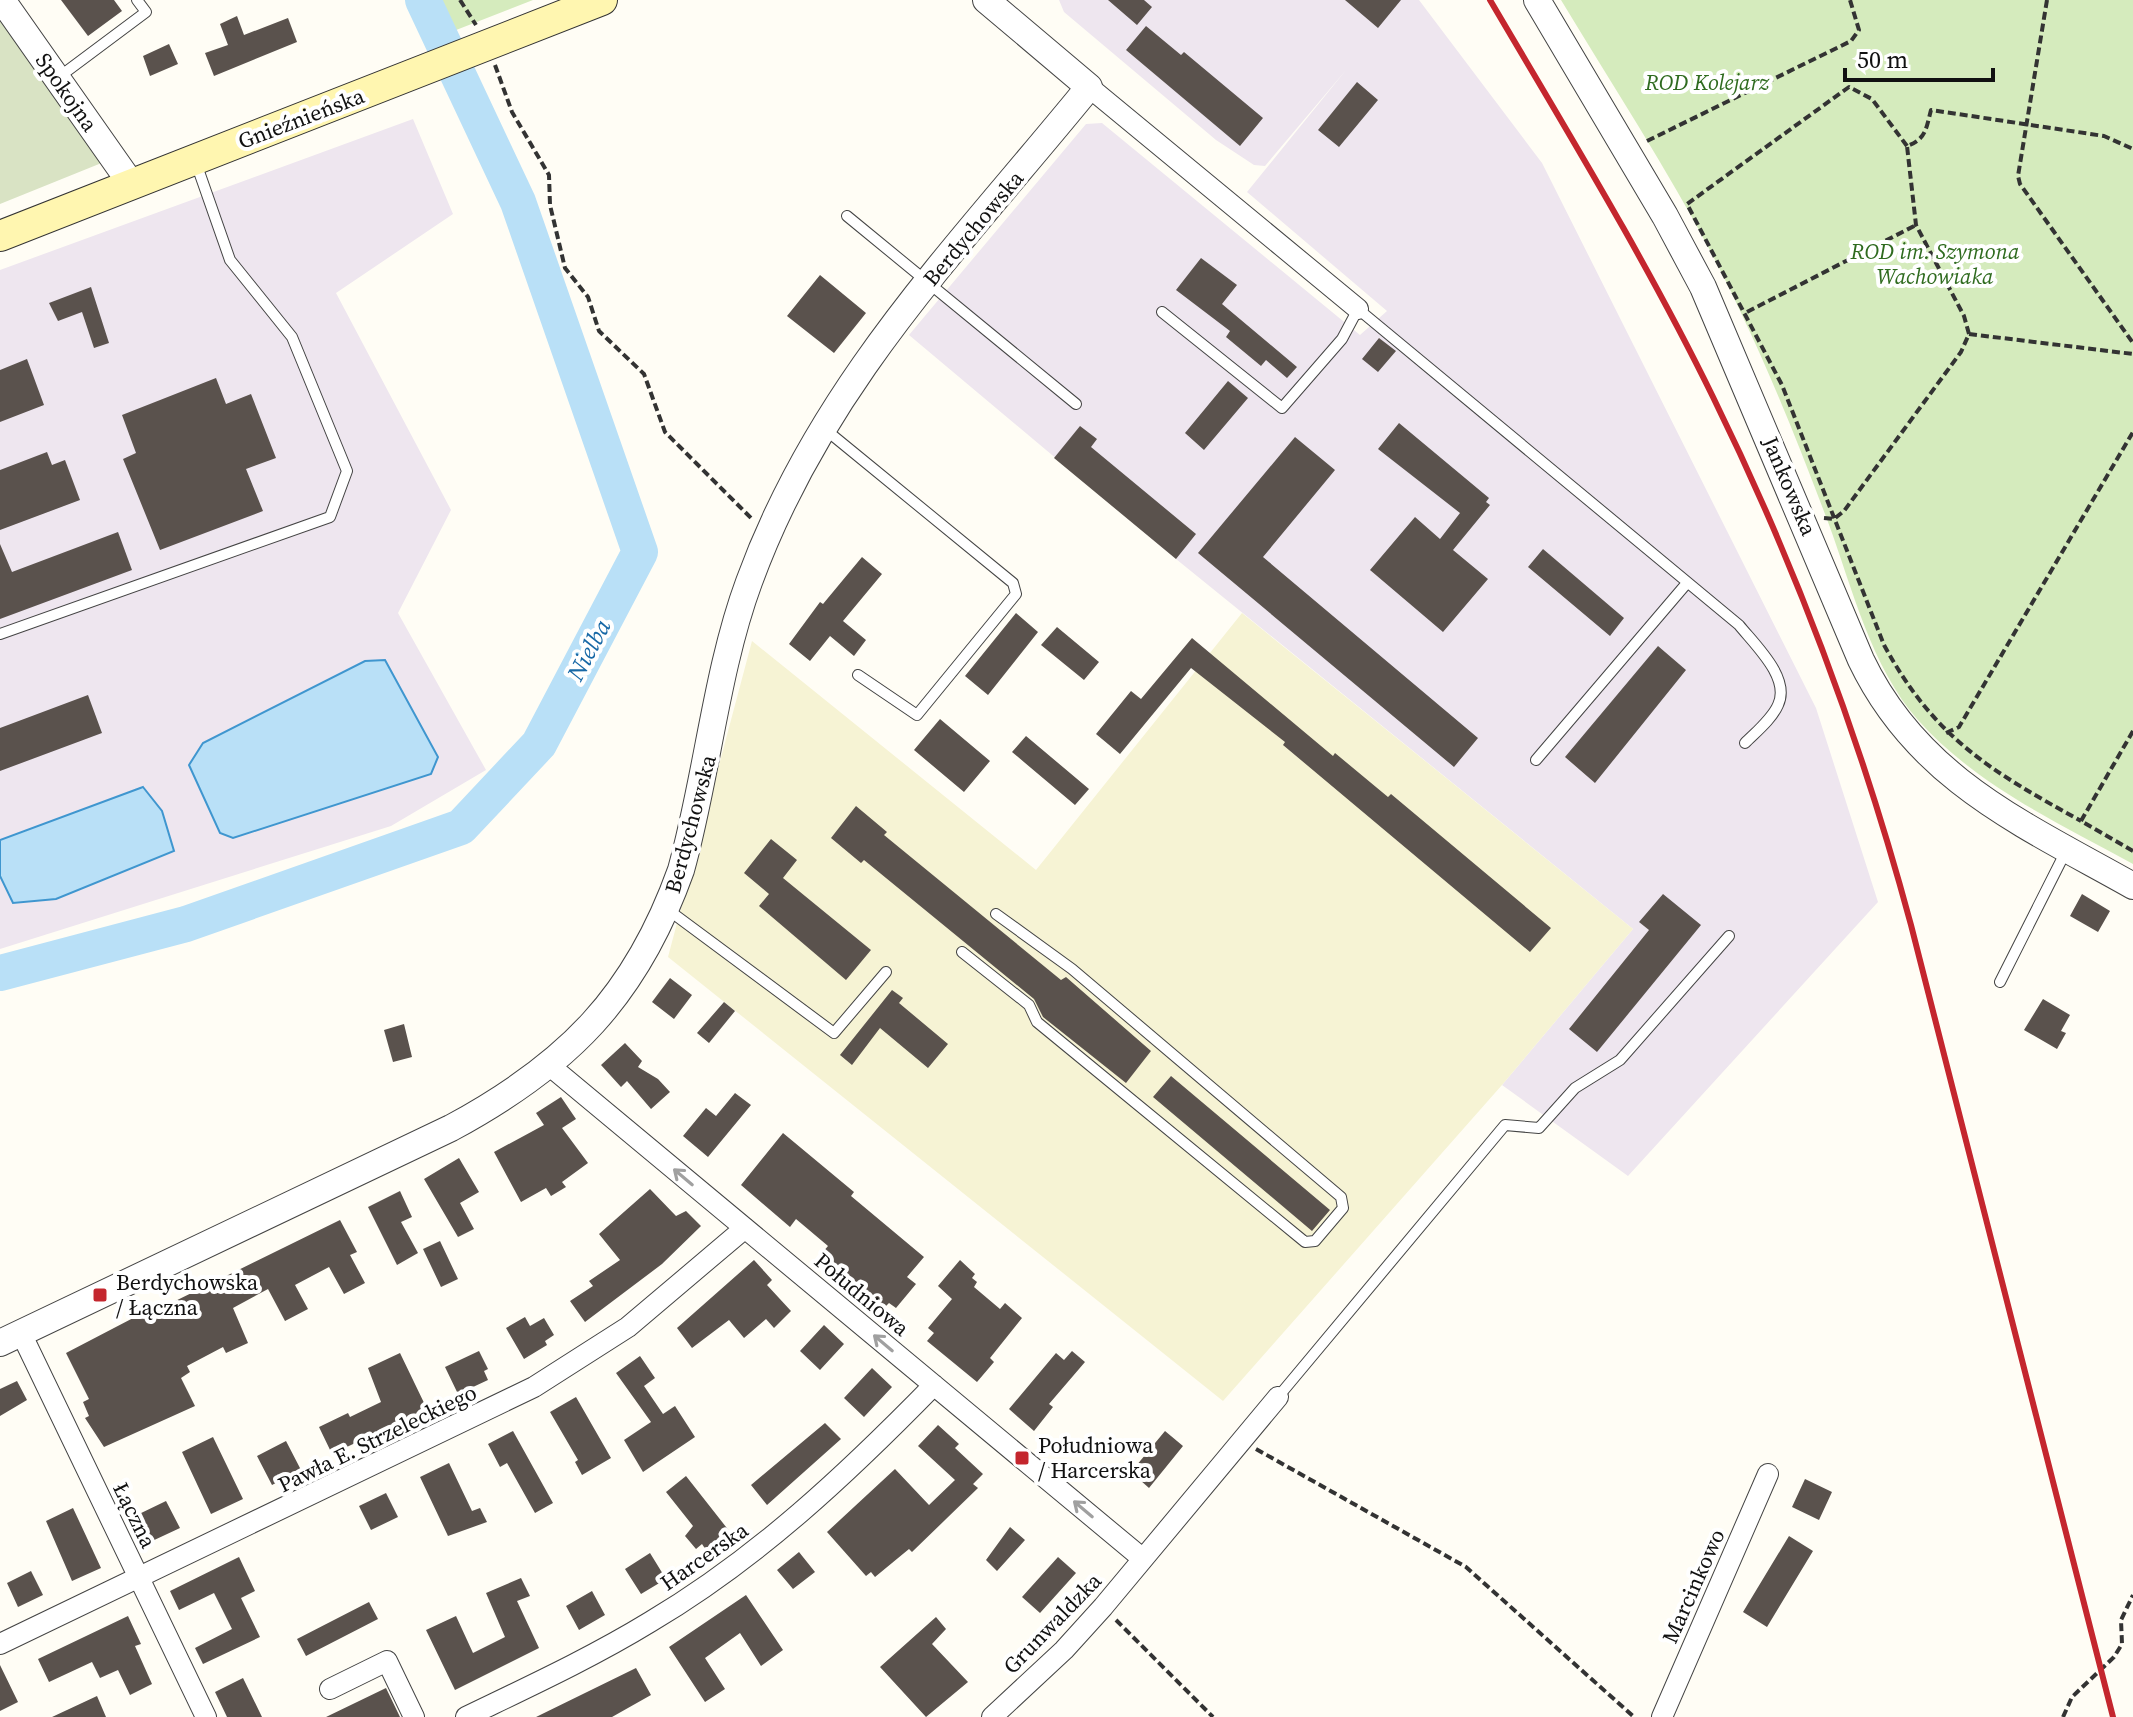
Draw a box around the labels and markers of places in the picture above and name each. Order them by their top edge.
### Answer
place label: Berdychowska / Łączna [116,1267,259,1322]
marker: Berdychowska / Łączna [91,1286,109,1304]
place label: Południowa / Harcerska [1038,1430,1154,1485]
marker: Południowa / Harcerska [1013,1449,1031,1467]

